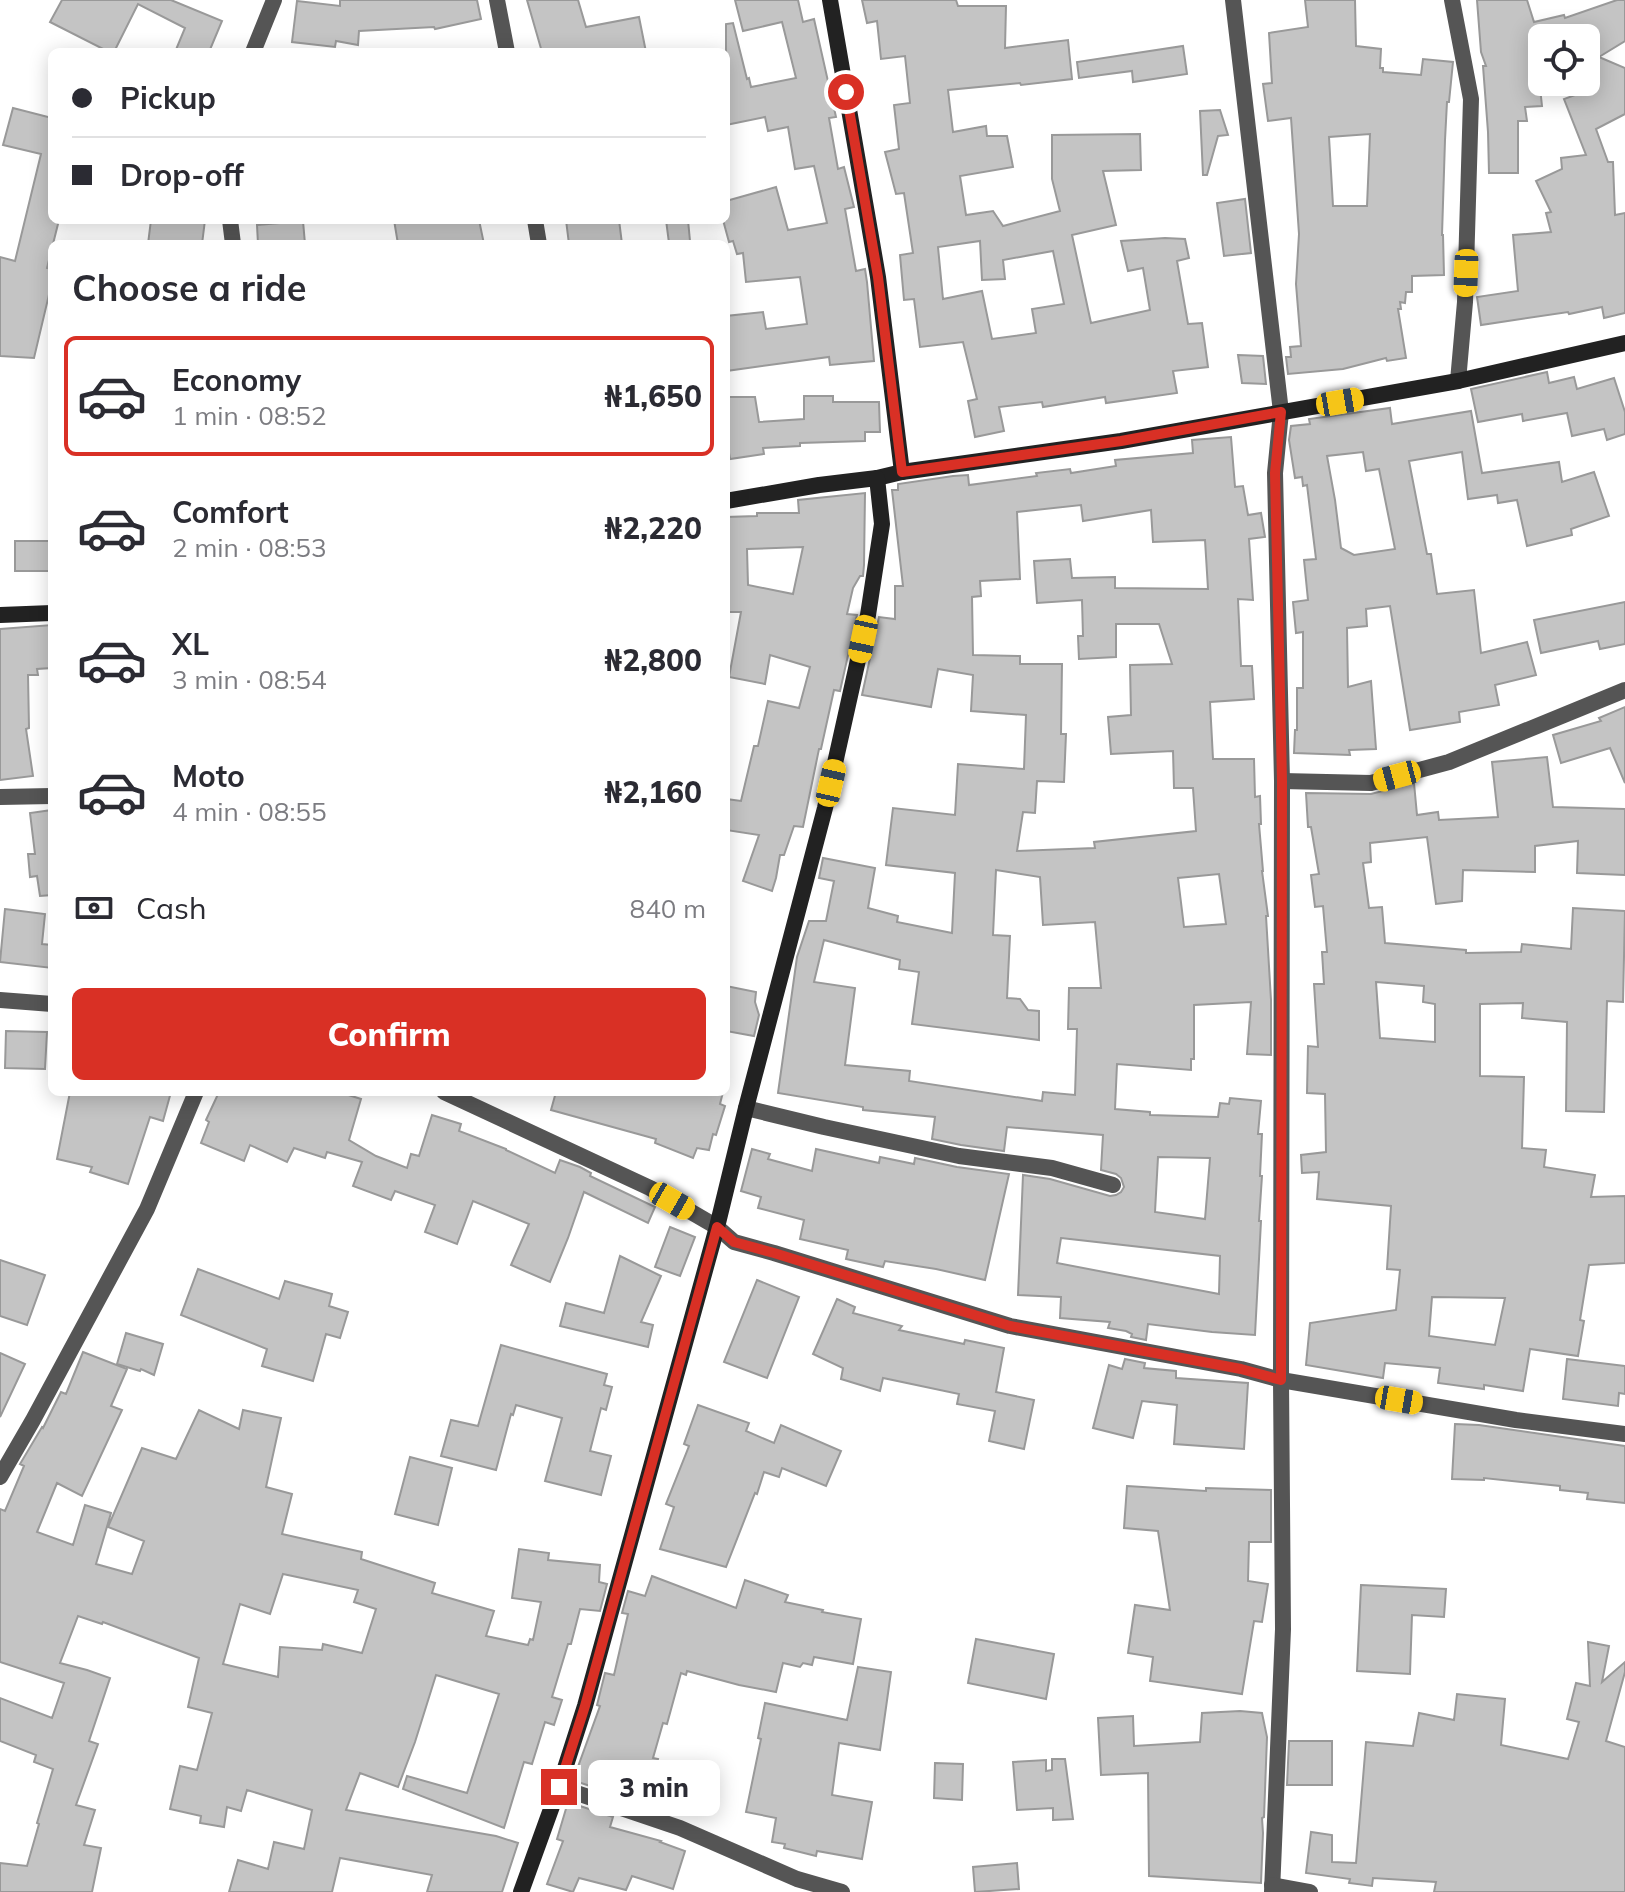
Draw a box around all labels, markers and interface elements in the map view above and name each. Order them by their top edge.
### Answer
map controls [1528,24,1600,96]
button: locate [1528,24,1600,96]
route start [828,74,864,110]
text: Pickup [120,79,216,117]
text: Drop-off [120,156,244,194]
car [1453,249,1479,297]
text: Choose a ride [72,265,306,310]
icon: car [76,360,148,432]
text: Economy [172,361,301,399]
text: ₦1,650 [604,377,702,415]
car [1314,386,1366,418]
text: 1 min · 08:52 [172,399,327,432]
icon: car [76,492,148,564]
text: Comfort [172,493,289,531]
text: ₦2,220 [604,509,702,547]
text: 2 min · 08:53 [172,531,327,564]
car [846,613,880,665]
icon: car [76,624,148,696]
text: XL [172,625,209,663]
text: ₦2,800 [604,641,702,679]
text: 3 min · 08:54 [172,663,327,696]
icon: car [76,756,148,828]
text: Moto [172,757,245,795]
car [814,757,848,809]
car [1371,758,1423,794]
text: ₦2,160 [604,773,702,811]
text: 4 min · 08:55 [172,795,327,828]
icon: cash [72,886,116,930]
text: Cash [136,889,207,927]
text: 840 m [630,892,706,925]
button: Confirm [72,988,706,1080]
car [645,1179,699,1223]
car [1373,1384,1425,1416]
callout: 3 min [587,1759,719,1815]
route end [541,1769,577,1805]
text: 3 min [619,1771,689,1804]

